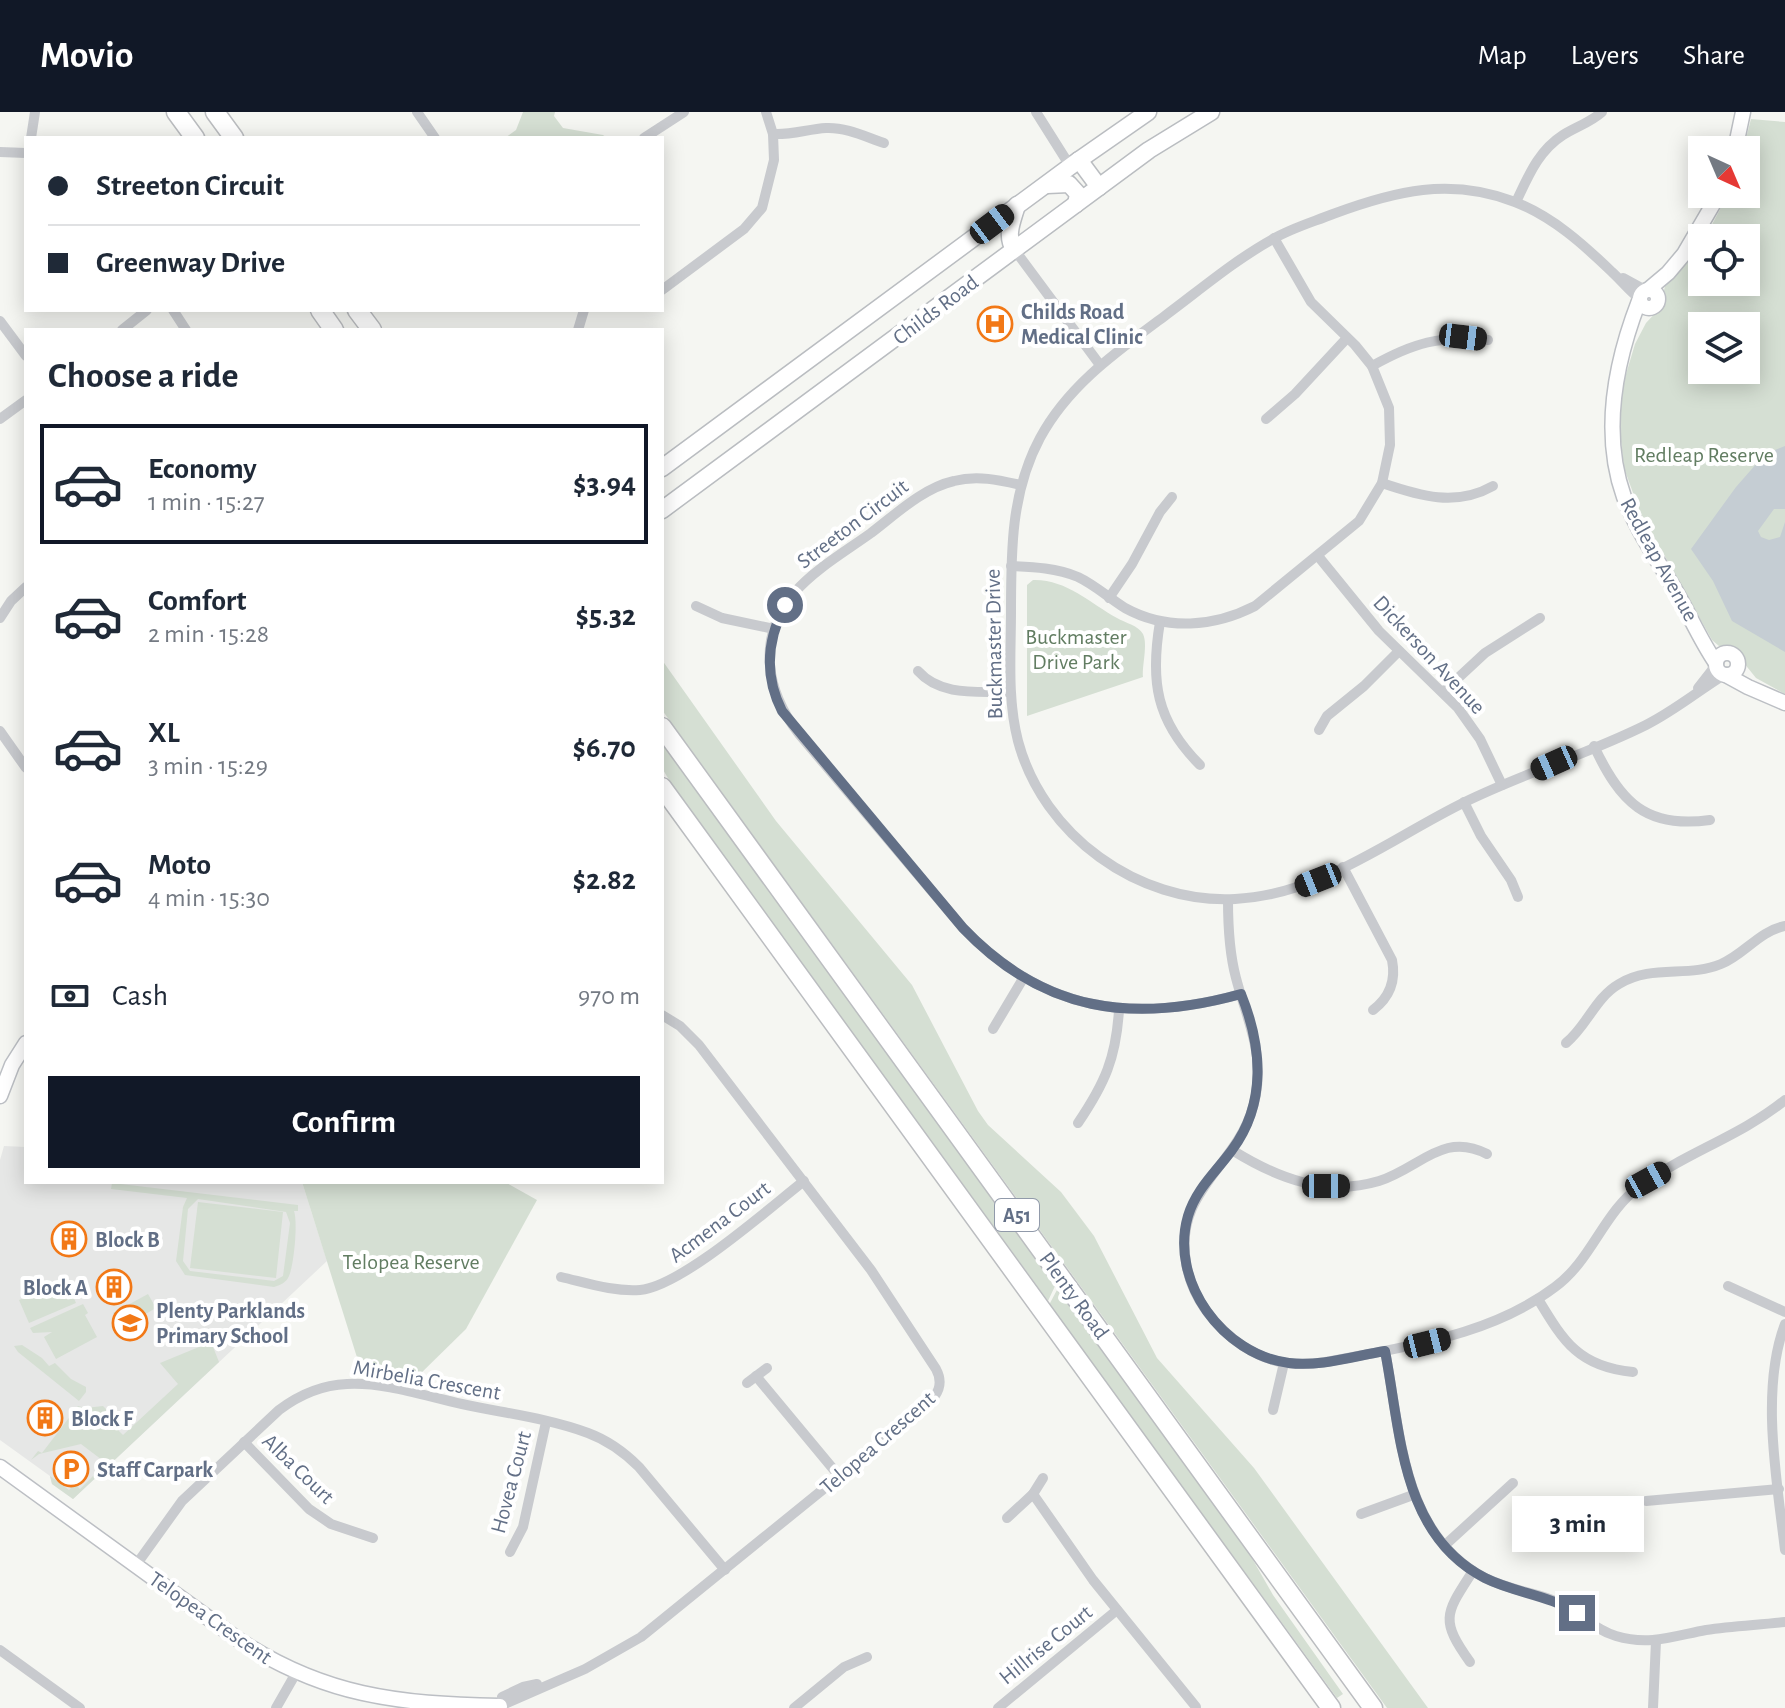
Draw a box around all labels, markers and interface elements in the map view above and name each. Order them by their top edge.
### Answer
text: Movio [40,37,134,75]
text: Map [1478,42,1527,70]
text: Layers [1571,42,1639,70]
text: Share [1683,42,1745,70]
north arrow [1688,136,1760,208]
map controls [1688,136,1760,384]
text: Streeton Circuit [96,171,284,201]
car [966,200,1018,248]
button: locate [1688,224,1760,296]
text: Greenway Drive [96,248,285,278]
street label: Childs Road [889,271,982,349]
place label: Childs Road Medical Clinic [1021,301,1143,348]
hospital icon: Childs Road Medical Clinic [976,305,1014,343]
button: layers [1688,312,1760,384]
car [1438,322,1488,352]
text: Choose a ride [48,358,238,394]
park label: Redleap Reserve [1634,444,1774,466]
icon: car [52,448,124,520]
text: Economy [148,454,257,484]
text: $3.94 [573,469,636,499]
street label: Streeton Circuit [793,475,912,573]
text: 1 min · 15:27 [148,489,265,515]
street label: Redleap Avenue [1616,494,1702,625]
street label: Buckmaster Drive [982,568,1006,720]
icon: car [52,580,124,652]
text: Comfort [148,586,247,616]
route start [767,587,803,623]
street label: Dickerson Avenue [1369,591,1489,718]
text: $5.32 [576,601,636,631]
text: 2 min · 15:28 [148,621,269,647]
park label: Buckmaster Drive Park [1025,626,1127,673]
icon: car [52,712,124,784]
text: XL [148,718,180,748]
text: $6.70 [573,733,636,763]
car [1527,742,1581,784]
text: 3 min · 15:29 [148,753,268,779]
icon: car [52,844,124,916]
text: Moto [148,850,211,880]
car [1291,860,1345,900]
text: $2.82 [573,865,636,895]
text: 4 min · 15:30 [148,885,270,911]
icon: cash [48,974,92,1018]
text: Cash [112,981,168,1011]
text: 970 m [578,983,640,1009]
button: Confirm [48,1076,640,1168]
car [1621,1158,1675,1202]
car [1302,1174,1350,1198]
street label: Acmena Court [665,1177,774,1267]
road number: A51 [995,1199,1039,1231]
building icon: Block B [50,1220,88,1258]
place label: Block B [95,1229,160,1251]
street label: Plenty Road [1035,1248,1113,1343]
park label: Telopea Reserve [342,1251,480,1273]
building icon: Block A [95,1268,133,1306]
place label: Block A [23,1277,88,1299]
place label: Plenty Parklands Primary School [156,1300,305,1348]
school or university icon: Plenty Parklands Primary School [111,1304,149,1342]
car [1401,1326,1453,1360]
street label: Mirbelia Crescent [351,1356,502,1404]
street label: Telopea Crescent [816,1387,939,1498]
building icon: Block F [26,1399,64,1437]
place label: Block F [71,1408,134,1430]
street label: Alba Court [258,1429,338,1508]
street label: Hovea Court [487,1429,535,1536]
parking icon: Staff Carpark [52,1450,90,1488]
place label: Staff Carpark [97,1459,213,1481]
callout: 3 min [1511,1497,1643,1553]
text: 3 min [1550,1511,1606,1537]
street label: Telopea Crescent [145,1567,276,1668]
route end [1559,1595,1595,1631]
street label: Hillrise Court [995,1601,1096,1689]

